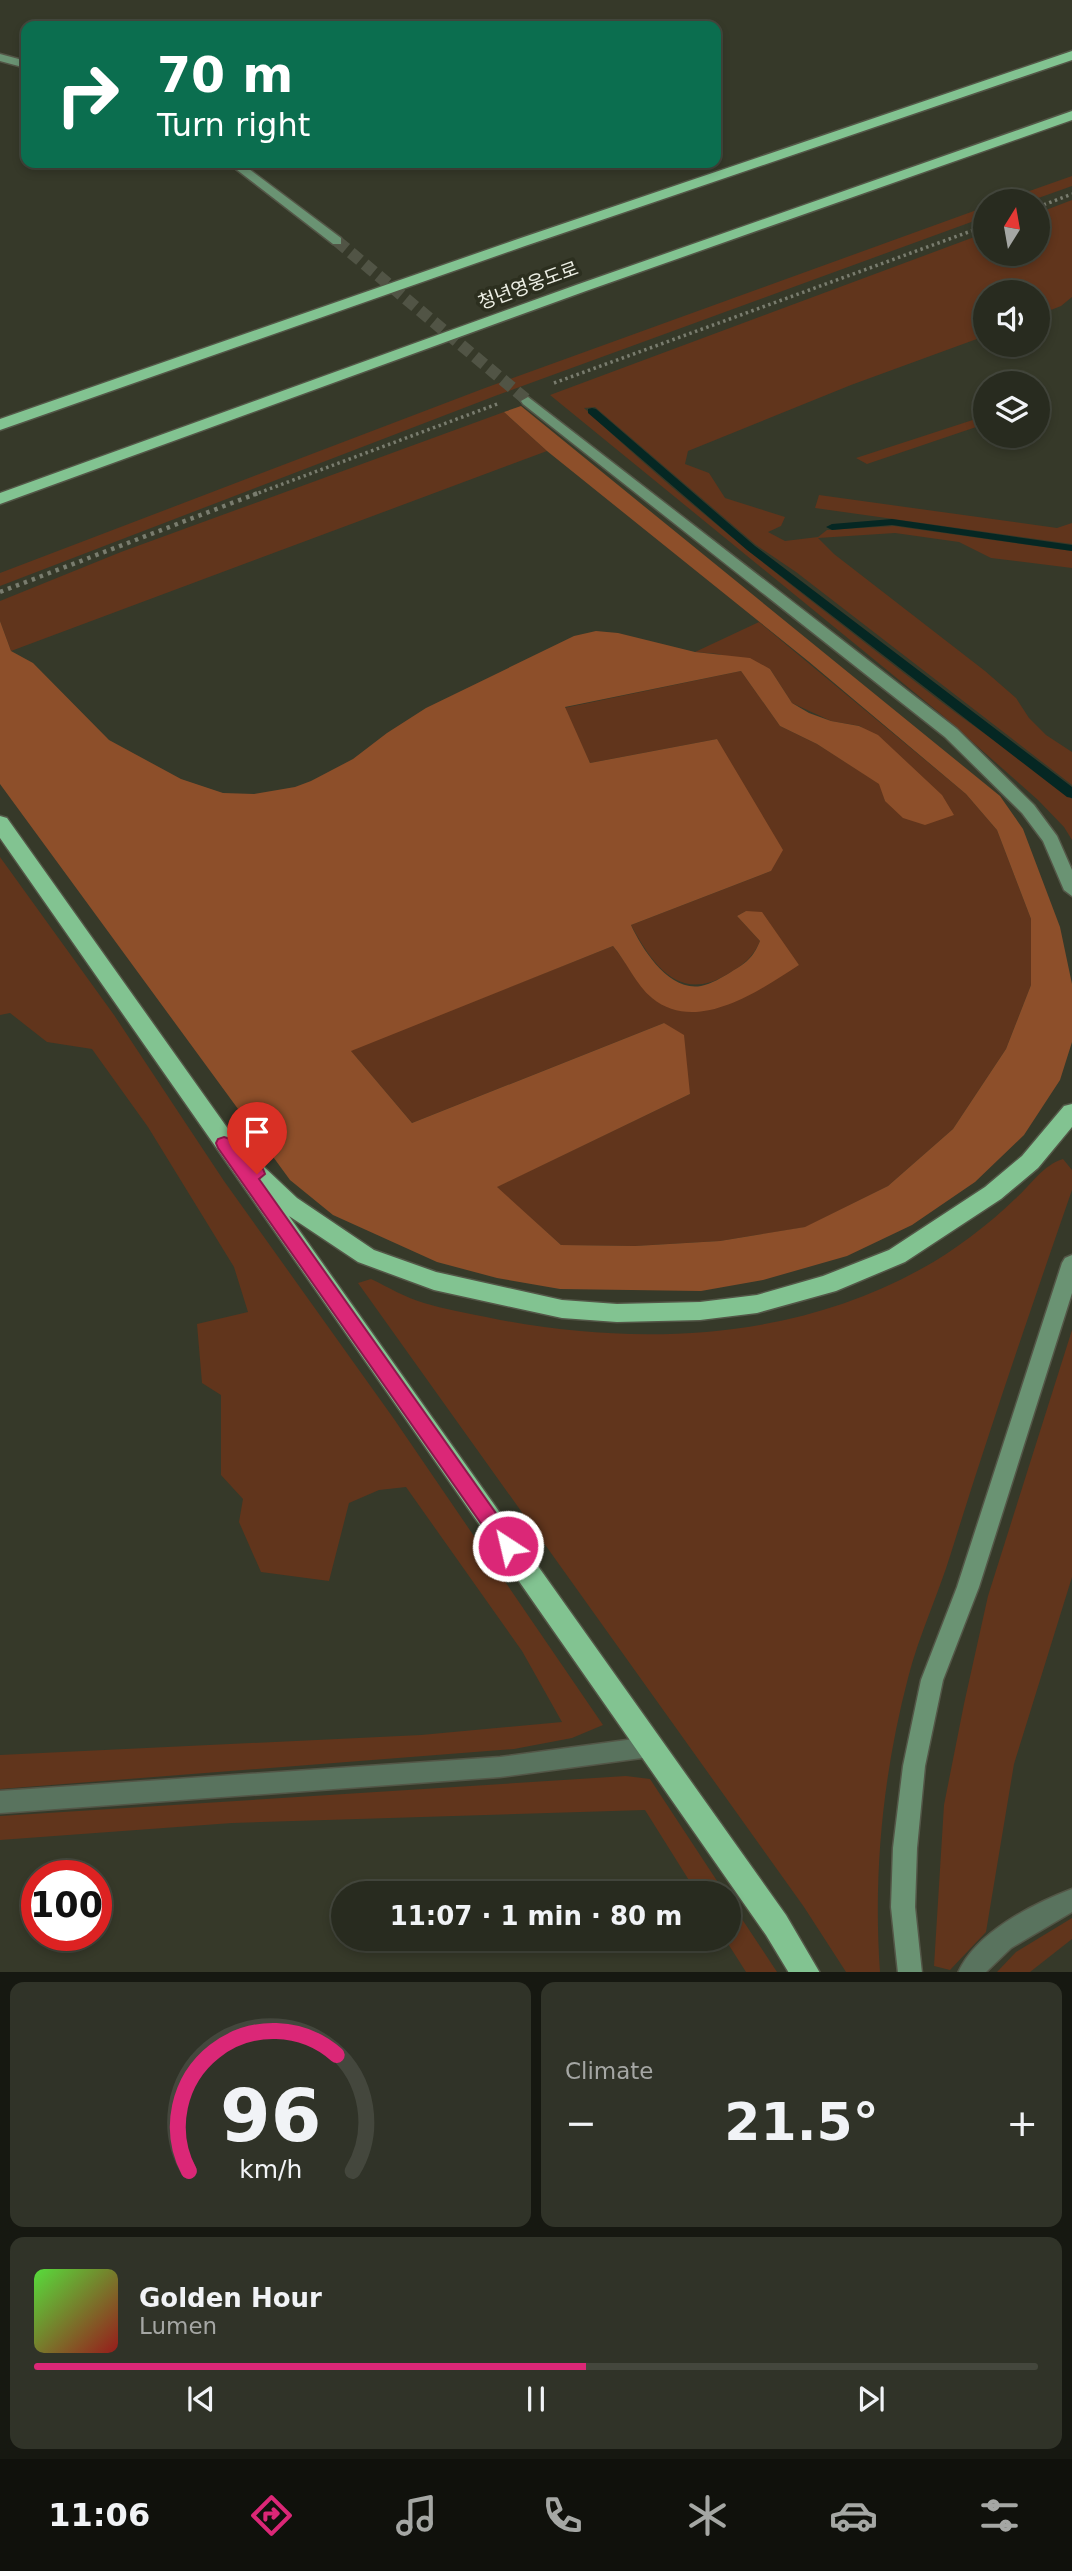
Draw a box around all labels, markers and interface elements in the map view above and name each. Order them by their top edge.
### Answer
text: 70 m [157,47,293,104]
icon: right [42,49,133,140]
text: Turn right [157,106,310,144]
north arrow [973,189,1050,266]
map controls [973,189,1050,448]
street label: 청년영웅도로 [475,257,581,313]
button: sound [973,280,1050,357]
button: layers [973,371,1050,448]
pin [227,1102,287,1174]
icon: arrive [238,1113,276,1151]
position arrow [471,1509,545,1583]
speed limit sign: 100 [21,1860,112,1951]
text: 11:07 · 1 min · 80 m [390,1901,682,1931]
text: Climate [565,2058,654,2084]
text: 96 [220,2073,321,2158]
text: 21.5° [724,2092,879,2152]
text: − [565,2101,597,2145]
text: + [1006,2101,1038,2145]
text: km/h [239,2154,302,2183]
text: Golden Hour [139,2283,322,2313]
text: Lumen [139,2313,217,2339]
icon: previous [182,2380,220,2418]
icon: pause [517,2380,555,2418]
icon: next [852,2380,890,2418]
icon: directions [247,2491,296,2540]
icon: music [392,2491,441,2540]
icon: phone [538,2491,587,2540]
icon: climate [683,2491,732,2540]
icon: car [829,2491,878,2540]
icon: filters [975,2491,1024,2540]
text: 11:06 [48,2496,150,2534]

